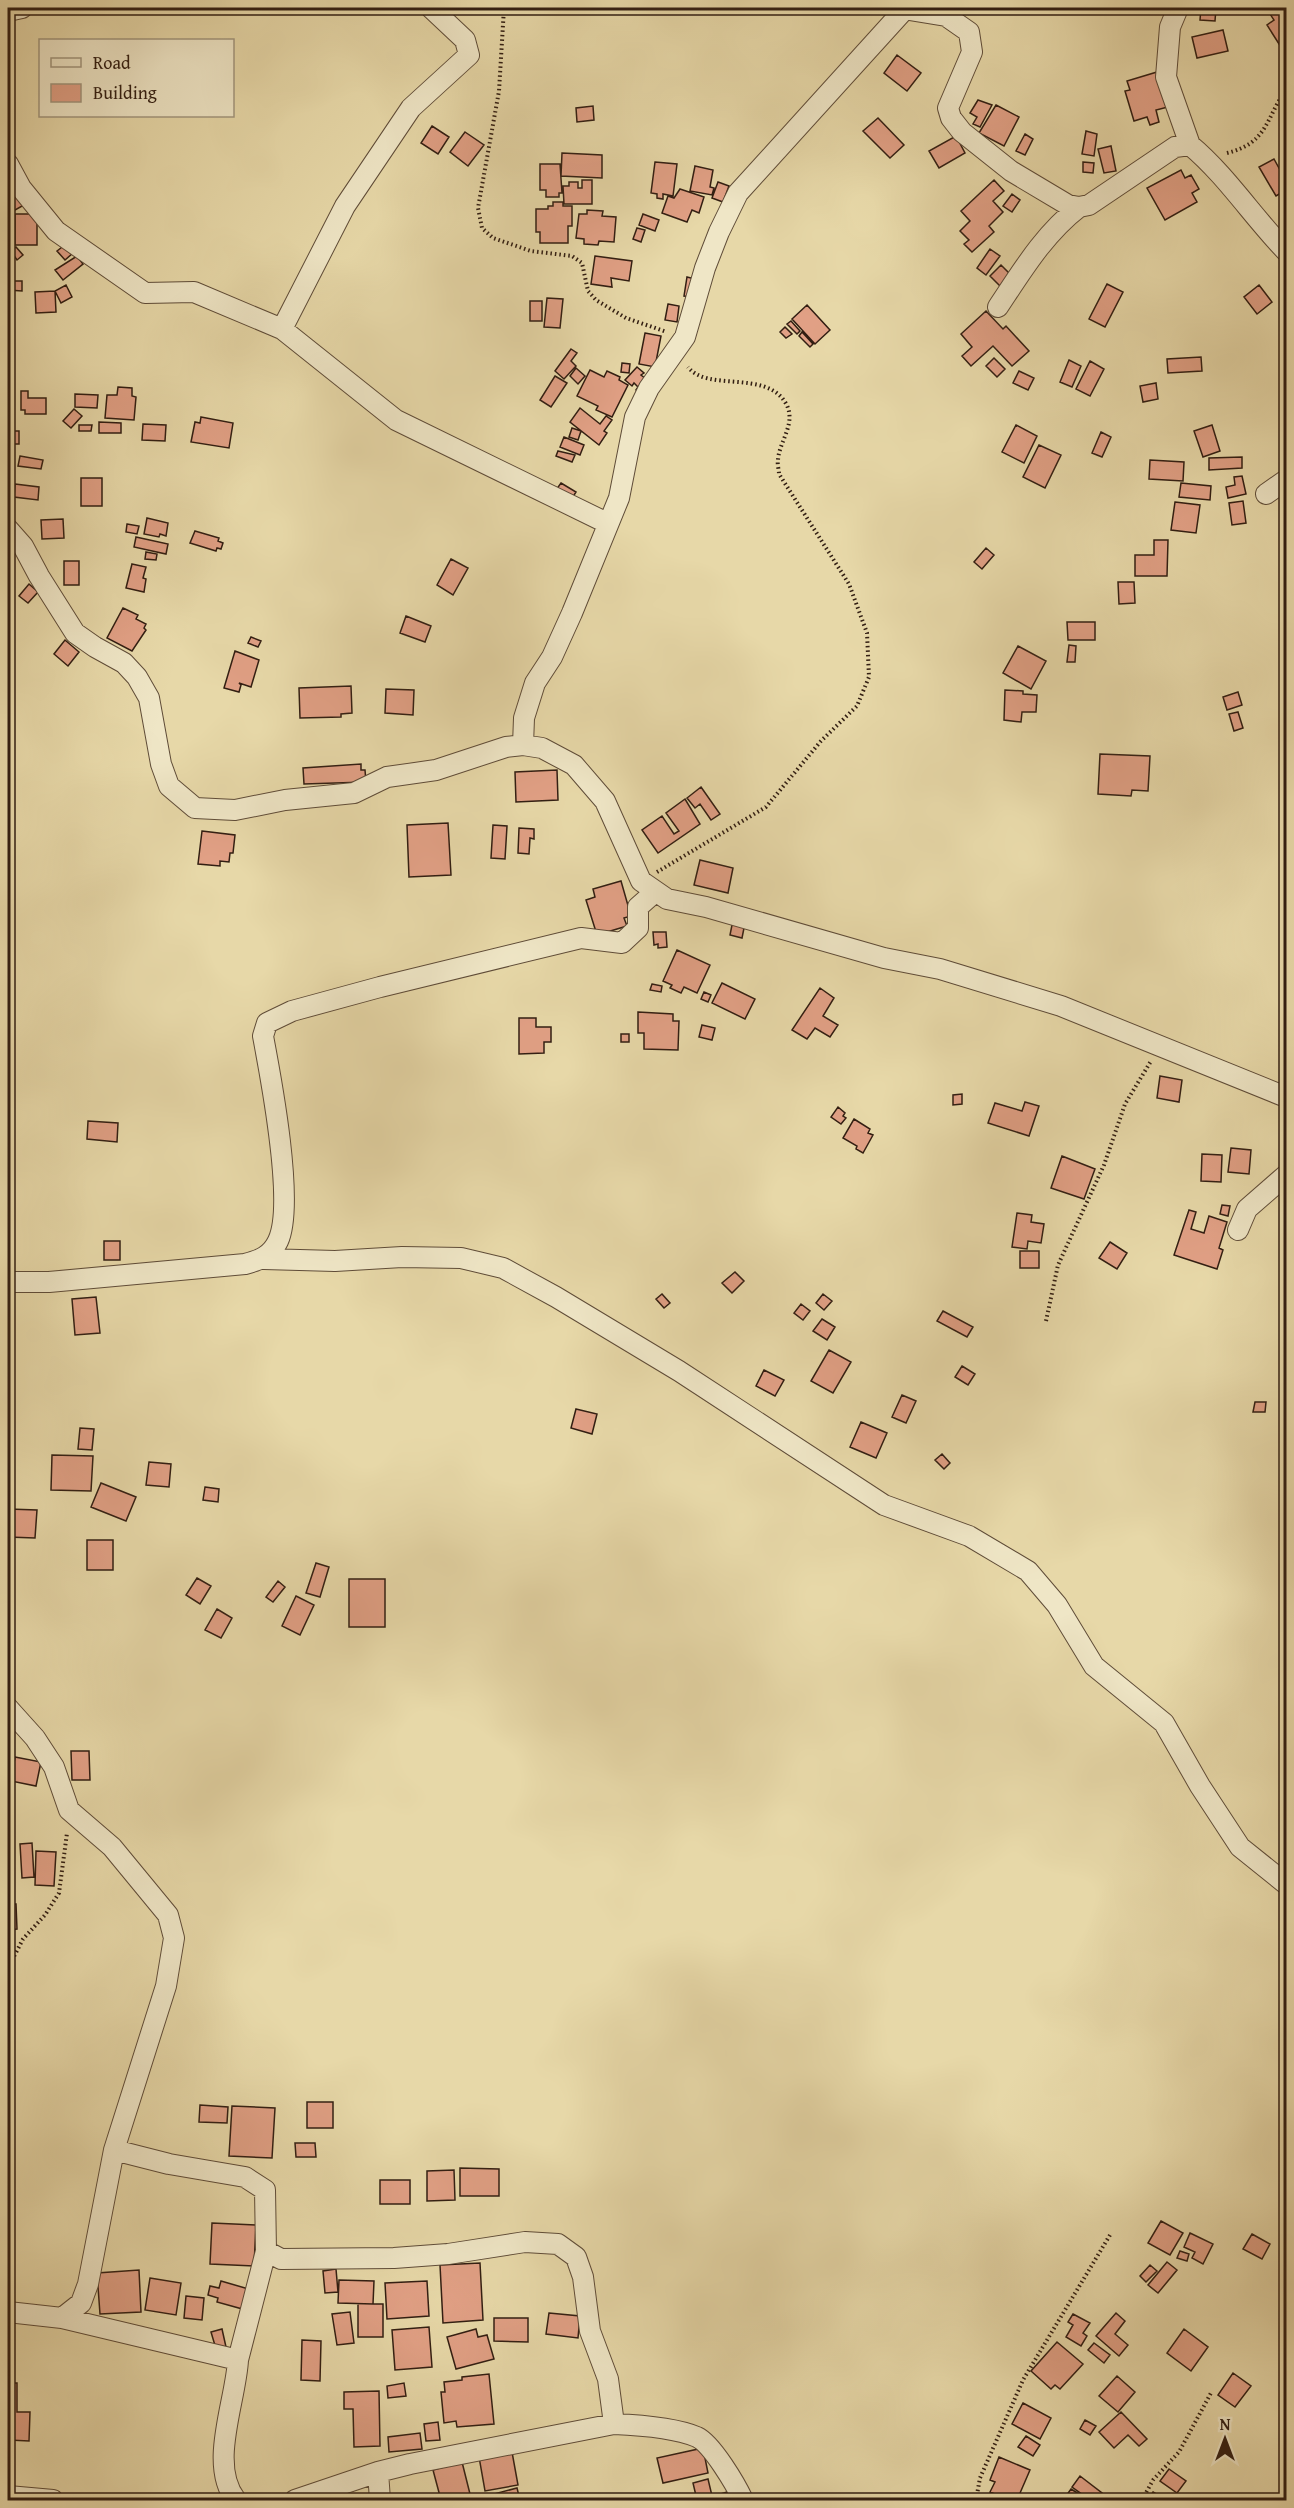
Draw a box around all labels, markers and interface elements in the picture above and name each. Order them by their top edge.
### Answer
legend [39,39,234,117]
text: Road [93,49,131,76]
text: Building [93,79,157,106]
north arrow [1195,2409,1255,2469]
text: N [1220,2412,1231,2436]

